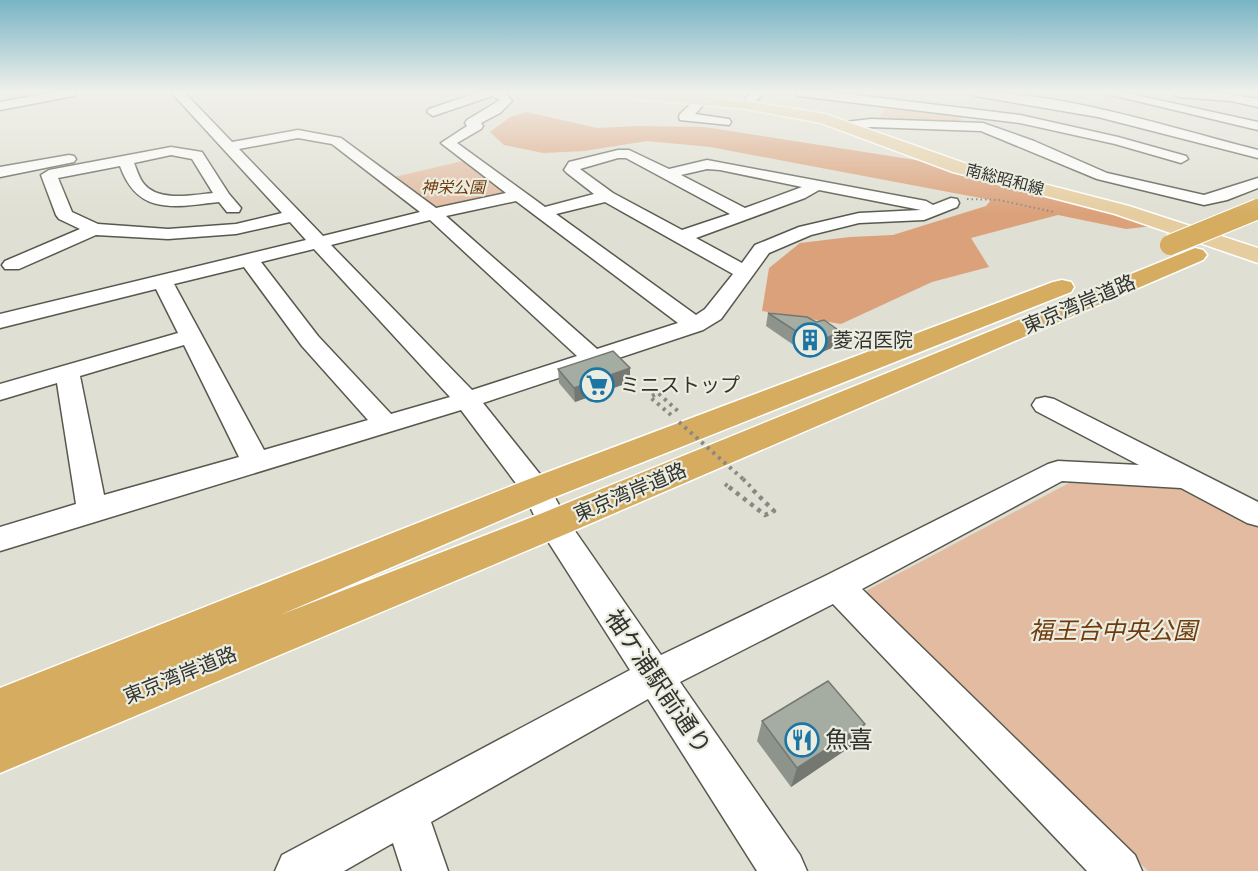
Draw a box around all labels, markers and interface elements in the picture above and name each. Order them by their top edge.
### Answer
street label: 南総昭和線 [964,158,1046,200]
park label: 神栄公園 [421,176,487,198]
street label: 東京湾岸道路 [1018,268,1139,339]
building icon: 菱沼医院 [792,322,828,358]
place label: 菱沼医院 [833,326,913,353]
supermarket icon: ミニストップ [579,367,615,403]
place label: ミニストップ [620,371,740,398]
street label: 東京湾岸道路 [569,456,690,527]
street label: 袖ケ浦駅前通り [599,602,720,760]
park label: 福王台中央公園 [1029,613,1200,646]
street label: 東京湾岸道路 [119,640,241,710]
restaurant icon: 魚喜 [784,722,820,758]
place label: 魚喜 [825,722,873,755]

